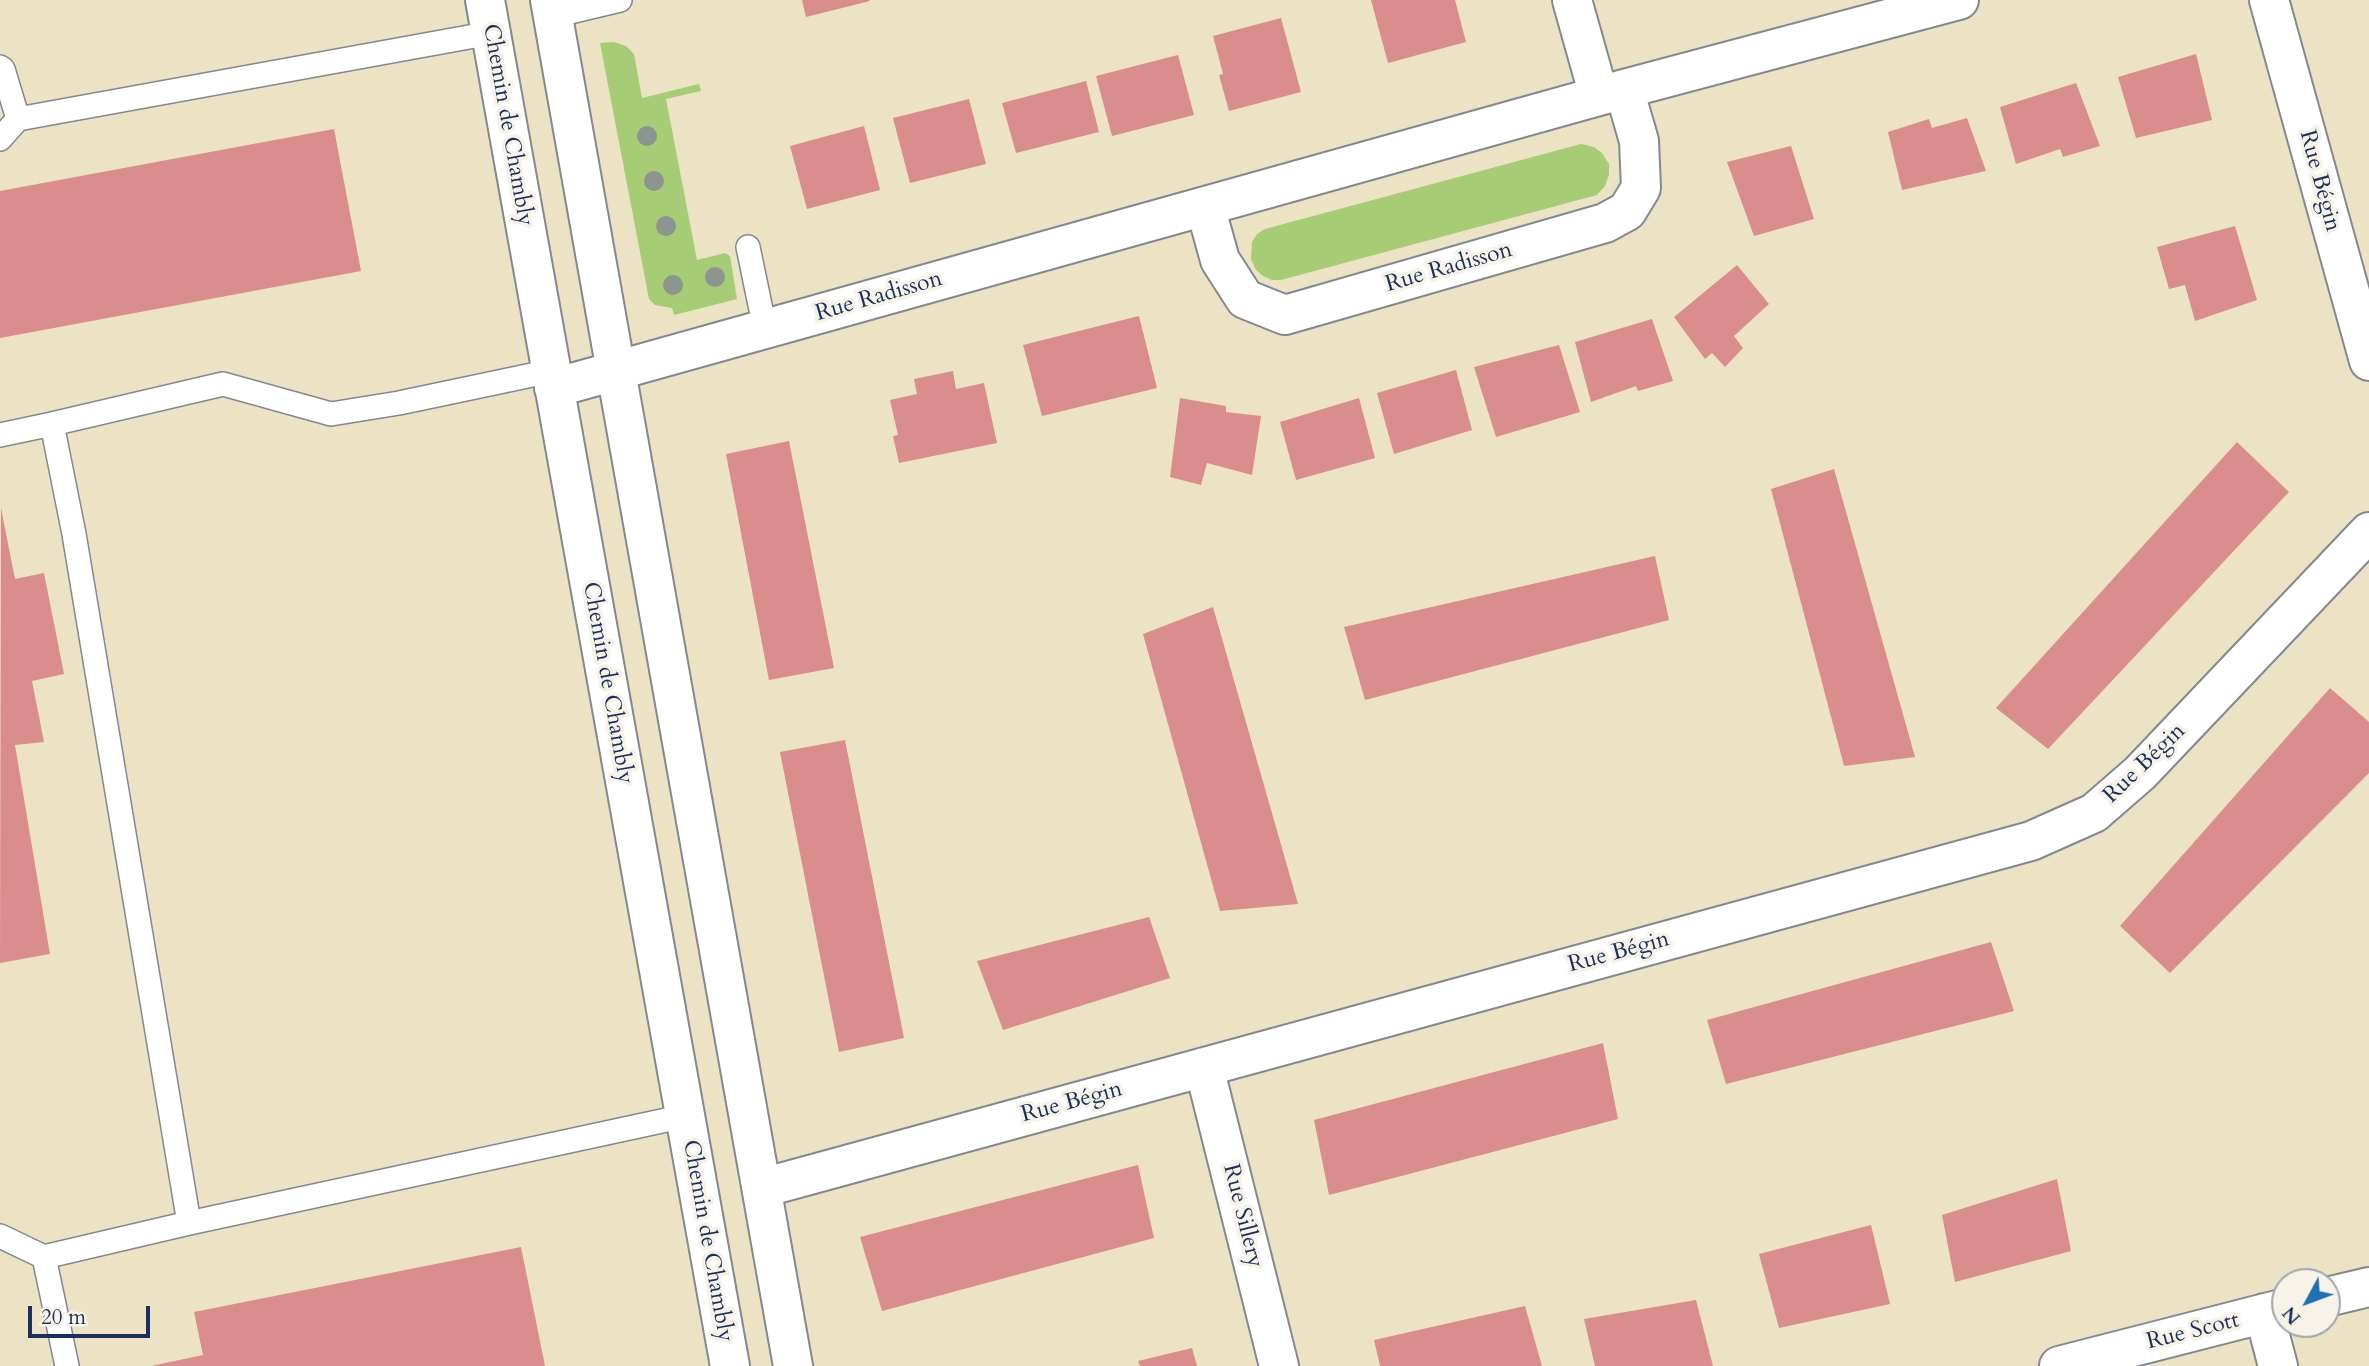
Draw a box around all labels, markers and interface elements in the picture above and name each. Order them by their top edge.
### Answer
street label: Chemin de Chambly [476,22,538,228]
street label: Rue Bégin [2292,127,2346,235]
street label: Rue Radisson [1382,237,1516,299]
street label: Rue Radisson [812,266,946,328]
street label: Chemin de Chambly [576,580,638,786]
street label: Rue Bégin [2098,718,2192,810]
street label: Rue Bégin [1565,926,1673,980]
street label: Rue Bégin [1018,1076,1126,1130]
street label: Chemin de Chambly [676,1138,738,1344]
street label: Rue Sillery [1216,1161,1268,1271]
north arrow [2271,1268,2341,1338]
scale bar [32,1292,154,1336]
text: N [2276,1301,2307,1330]
text: 20 m [41,1303,86,1332]
street label: Rue Scott [2144,1307,2242,1357]

